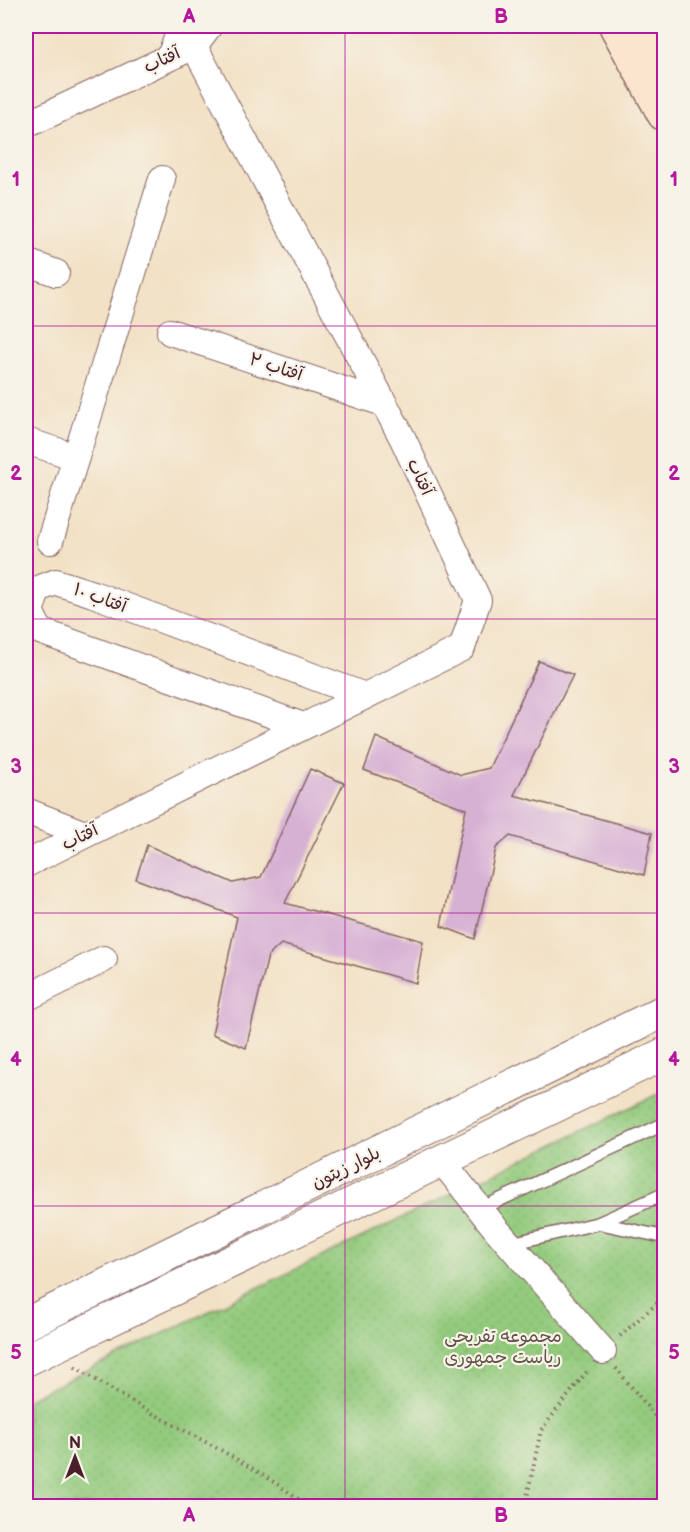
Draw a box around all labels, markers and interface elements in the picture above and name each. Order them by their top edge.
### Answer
text: A [182,5,196,29]
text: B [494,5,508,29]
street label: آفتاب [140,42,185,78]
text: 1 [12,168,20,192]
text: 1 [670,168,678,192]
street label: آفتاب ۲ [247,349,307,386]
street label: آفتاب [402,455,438,500]
text: 2 [10,462,22,486]
text: 2 [668,462,680,486]
street label: آفتاب ۱۰ [70,579,131,618]
text: 3 [10,755,22,779]
text: 3 [668,755,680,779]
street label: آفتاب [58,819,103,855]
text: 4 [10,1048,22,1072]
text: 4 [668,1048,680,1072]
street label: بلوار زیتون [308,1142,384,1194]
park label: مجموعه تفریحی ریاست جمهوری [444,1326,562,1369]
text: 5 [10,1341,22,1365]
text: 5 [668,1341,680,1365]
north arrow [45,1427,105,1487]
text: N [69,1434,81,1453]
text: A [182,1504,196,1528]
text: B [494,1504,508,1528]

